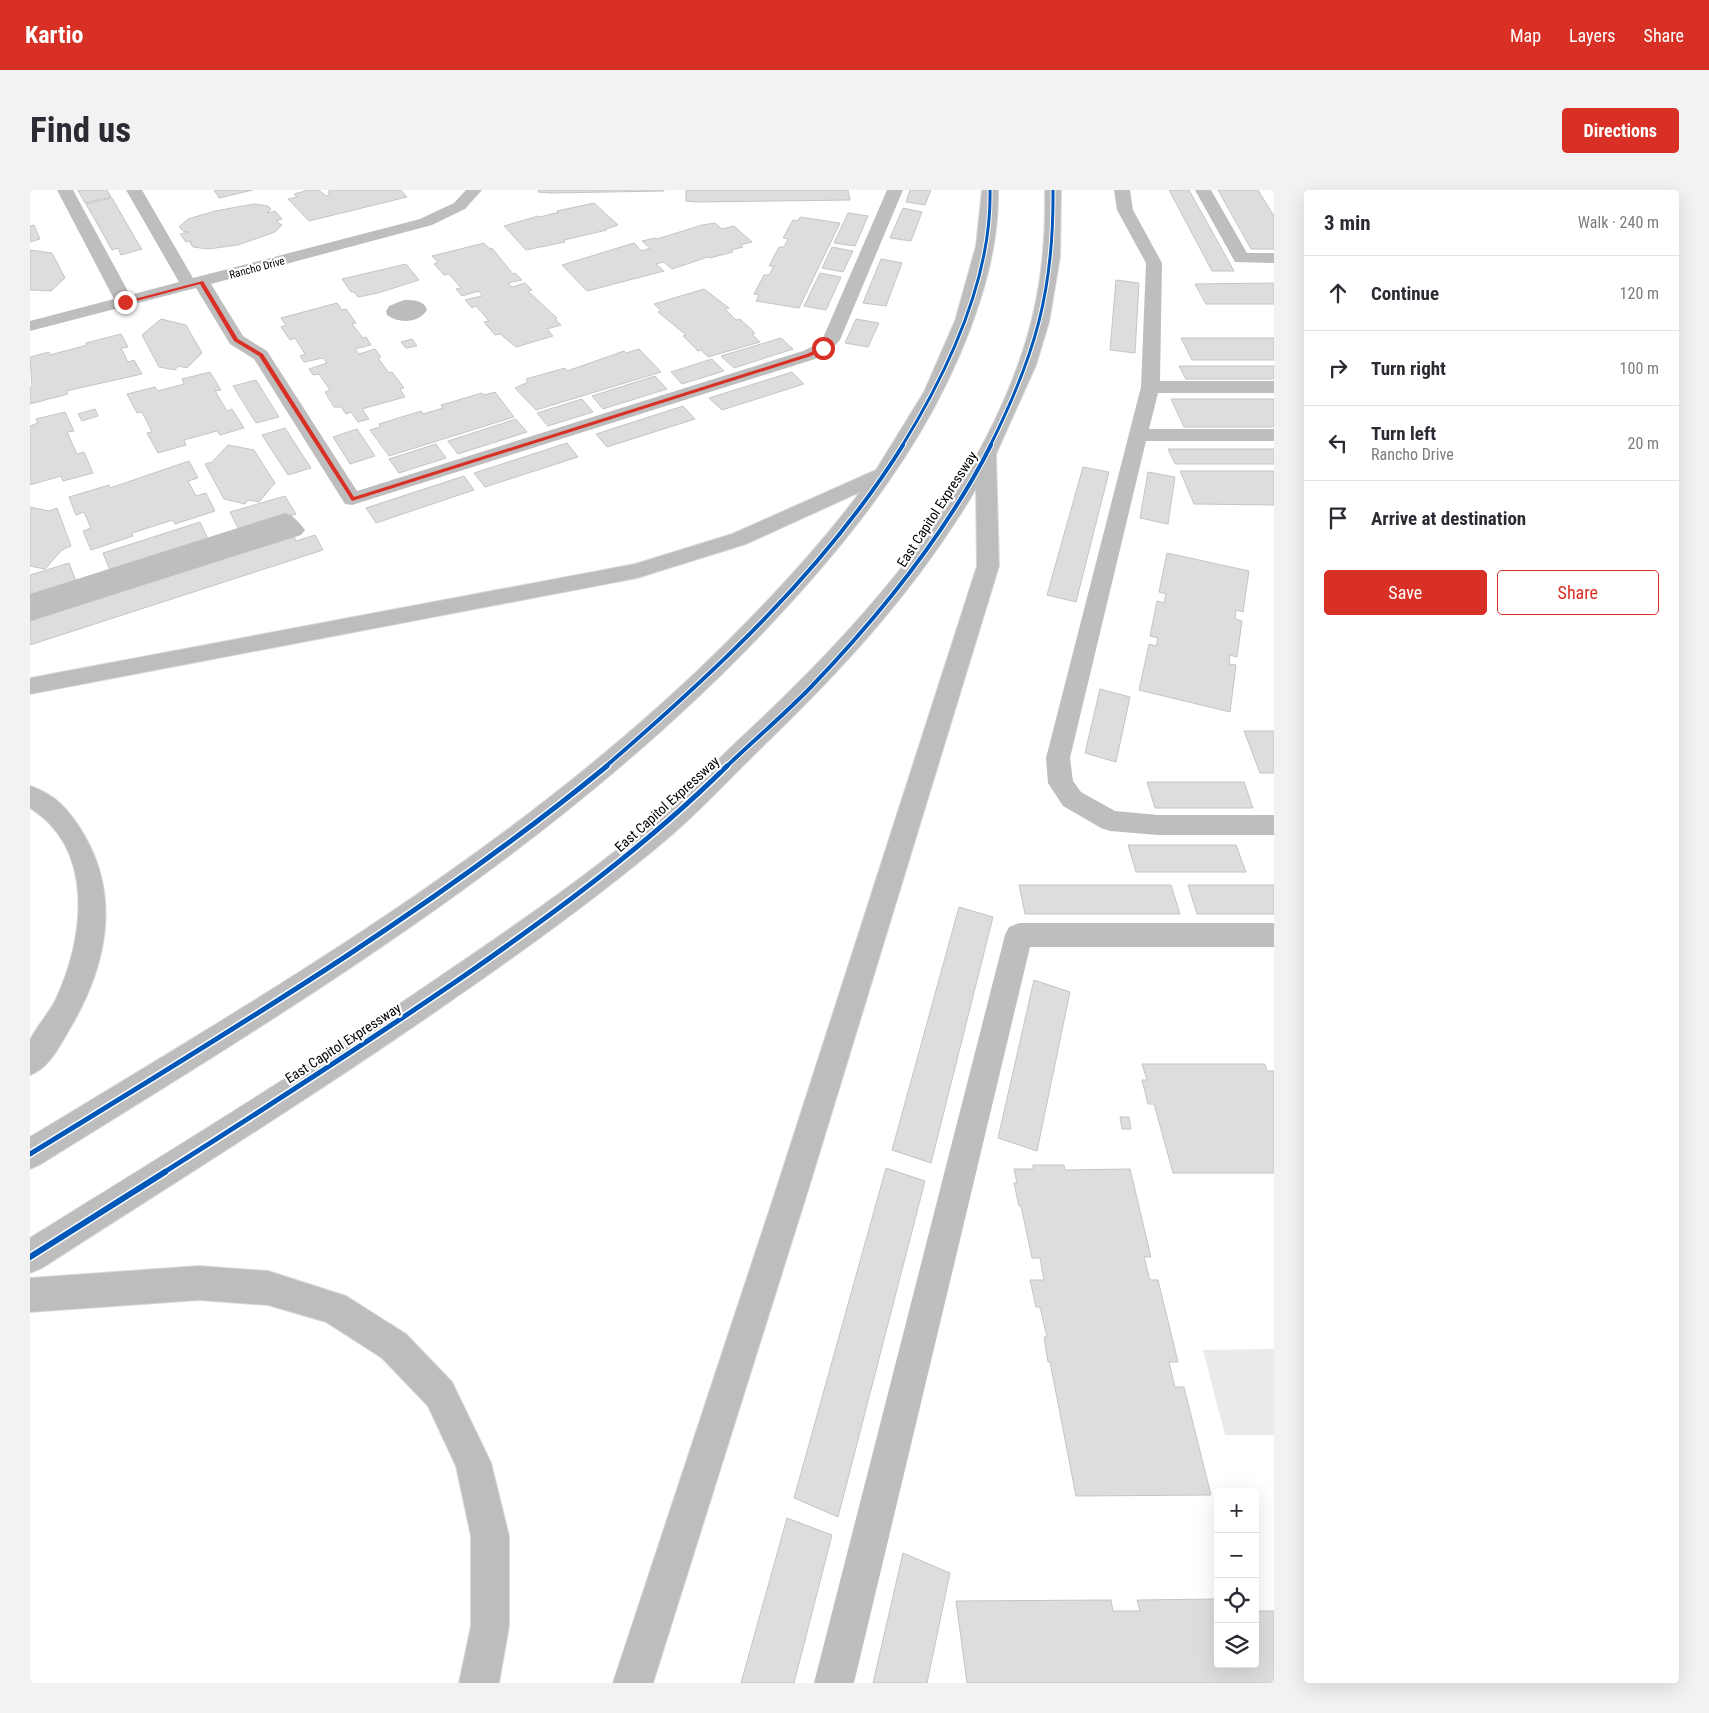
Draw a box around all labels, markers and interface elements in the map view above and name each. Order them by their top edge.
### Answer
text: Kartio [25,21,83,49]
text: Map [1510,25,1541,46]
text: Layers [1569,25,1616,46]
text: Share [1644,25,1684,46]
button: Directions [1562,108,1679,153]
text: Find us [30,110,131,151]
text: 3 min [1324,211,1371,235]
text: Walk · 240 m [1578,213,1659,232]
street label: Rancho Drive [228,254,286,282]
icon: ahead [1324,279,1352,307]
text: Continue [1371,282,1439,305]
text: 120 m [1620,284,1659,303]
route end [114,291,137,314]
route start [812,337,835,360]
icon: right [1324,354,1352,382]
text: Turn right [1371,357,1446,380]
text: 100 m [1620,359,1659,378]
text: Turn left [1371,422,1436,445]
icon: left [1324,429,1352,457]
text: 20 m [1627,434,1659,453]
text: Rancho Drive [1371,445,1454,464]
street label: East Capitol Expressway [894,448,980,570]
icon: arrive [1324,504,1352,532]
text: Arrive at destination [1371,507,1526,530]
button: Save [1324,570,1487,615]
button: Share [1497,570,1659,615]
street label: East Capitol Expressway [612,753,723,855]
street label: East Capitol Expressway [282,1000,404,1086]
map controls [1214,1488,1259,1668]
button: + [1214,1488,1259,1533]
button: − [1214,1533,1259,1578]
button: locate [1214,1578,1259,1623]
button: layers [1214,1623,1259,1668]

